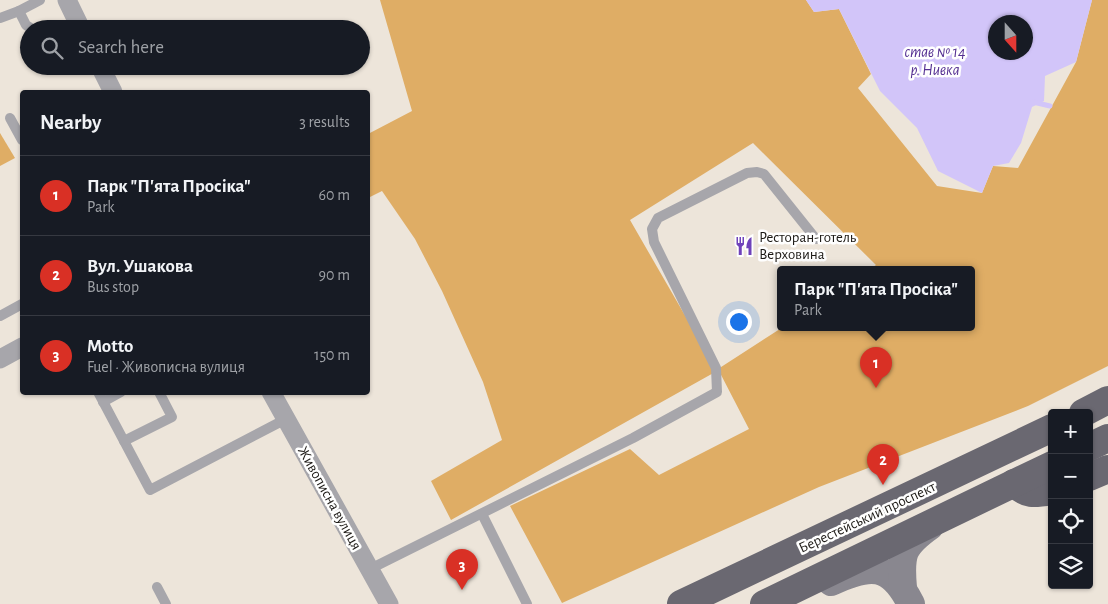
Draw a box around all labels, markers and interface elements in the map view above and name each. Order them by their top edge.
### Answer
north arrow [988,15,1033,60]
search box [20,20,370,75]
icon: search [38,34,66,62]
text: Search here [78,38,164,57]
water label: став № 14 р. Нивка [904,44,966,79]
text: Nearby [40,112,101,133]
text: 3 results [299,114,350,130]
text: Парк "П'ята Просіка" [87,177,251,196]
text: 1 [53,187,59,203]
text: 60 m [319,187,350,203]
text: Park [87,199,115,215]
place label: Ресторан-готель Верховина [759,230,857,262]
restaurant icon: Ресторан-готель Верховина [733,235,755,257]
text: Вул. Ушакова [87,257,193,276]
popup [777,266,975,331]
text: 2 [52,267,60,283]
text: 90 m [319,267,350,283]
text: Bus stop [87,279,139,295]
text: Парк "П'ята Просіка" [794,280,958,299]
text: Park [794,302,822,318]
your location [726,309,752,335]
text: Motto [87,337,133,356]
text: 3 [53,347,59,363]
text: 150 m [314,347,350,363]
pin: 1 [860,347,892,388]
text: Fuel · Живописна вулиця [87,359,245,375]
map controls [1048,409,1093,589]
button: + [1048,409,1093,454]
street label: Живописна вулиця [295,444,364,552]
pin: 2 [867,444,899,485]
button: − [1048,454,1093,499]
street label: Берестейський проспект [797,479,938,556]
button: locate [1048,499,1093,544]
button: layers [1048,544,1093,589]
pin: 3 [446,549,478,590]

